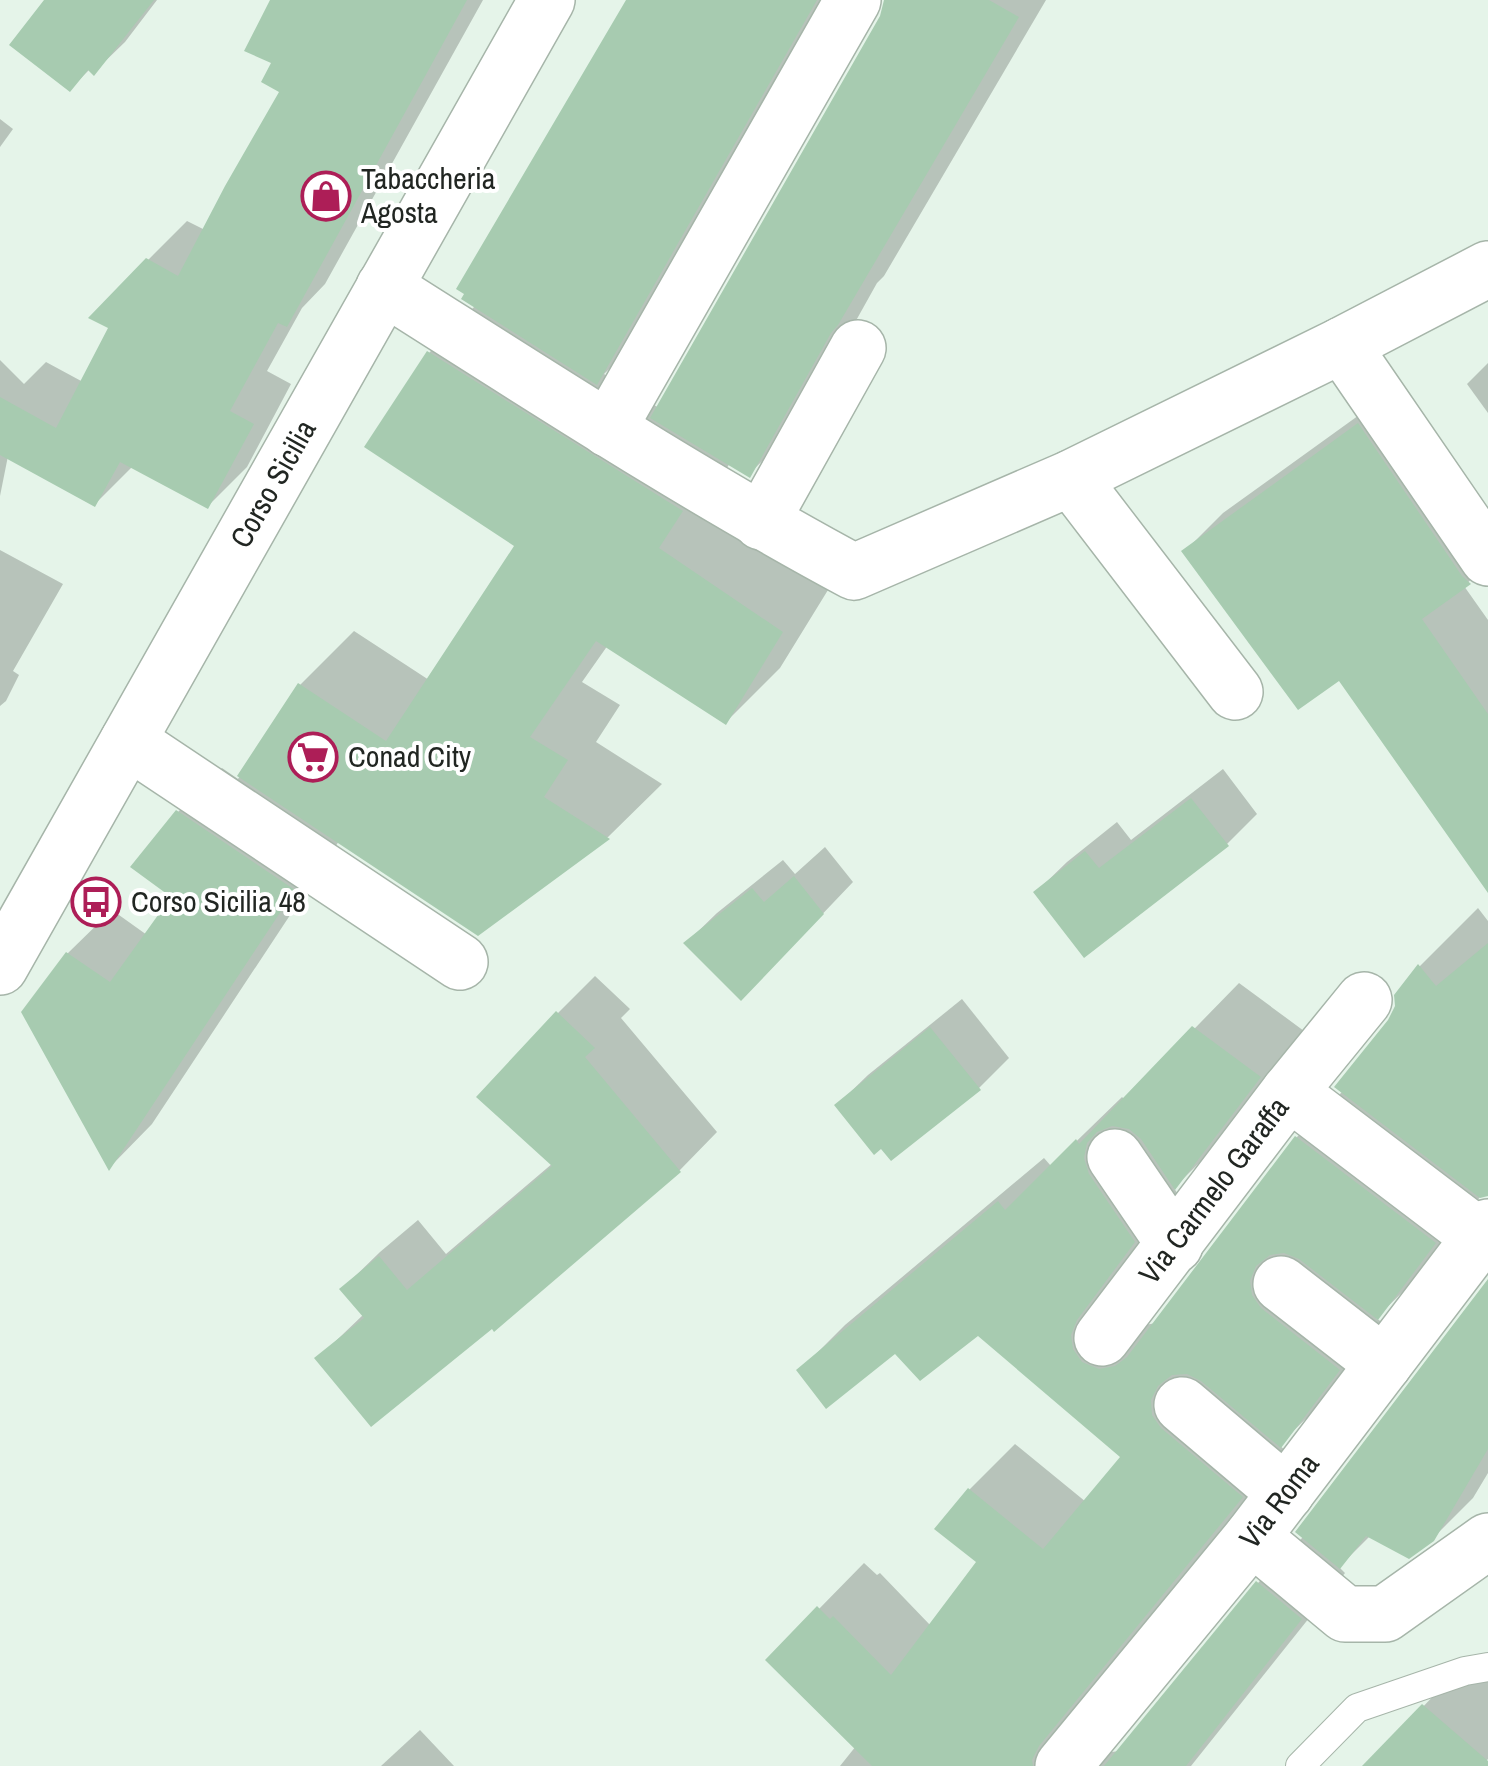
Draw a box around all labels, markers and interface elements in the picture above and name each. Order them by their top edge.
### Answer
place label: Tabaccheria Agosta [360,158,496,232]
shop icon: Tabaccheria Agosta [300,170,352,222]
street label: Corso Sicilia [220,412,325,555]
supermarket icon: Conad City [287,731,339,783]
place label: Conad City [348,736,472,776]
bus stop icon: Corso Sicilia 48 [70,876,122,928]
place label: Corso Sicilia 48 [131,881,306,921]
street label: Via Carmelo Garaffa [1129,1088,1297,1292]
street label: Via Roma [1230,1445,1328,1556]

